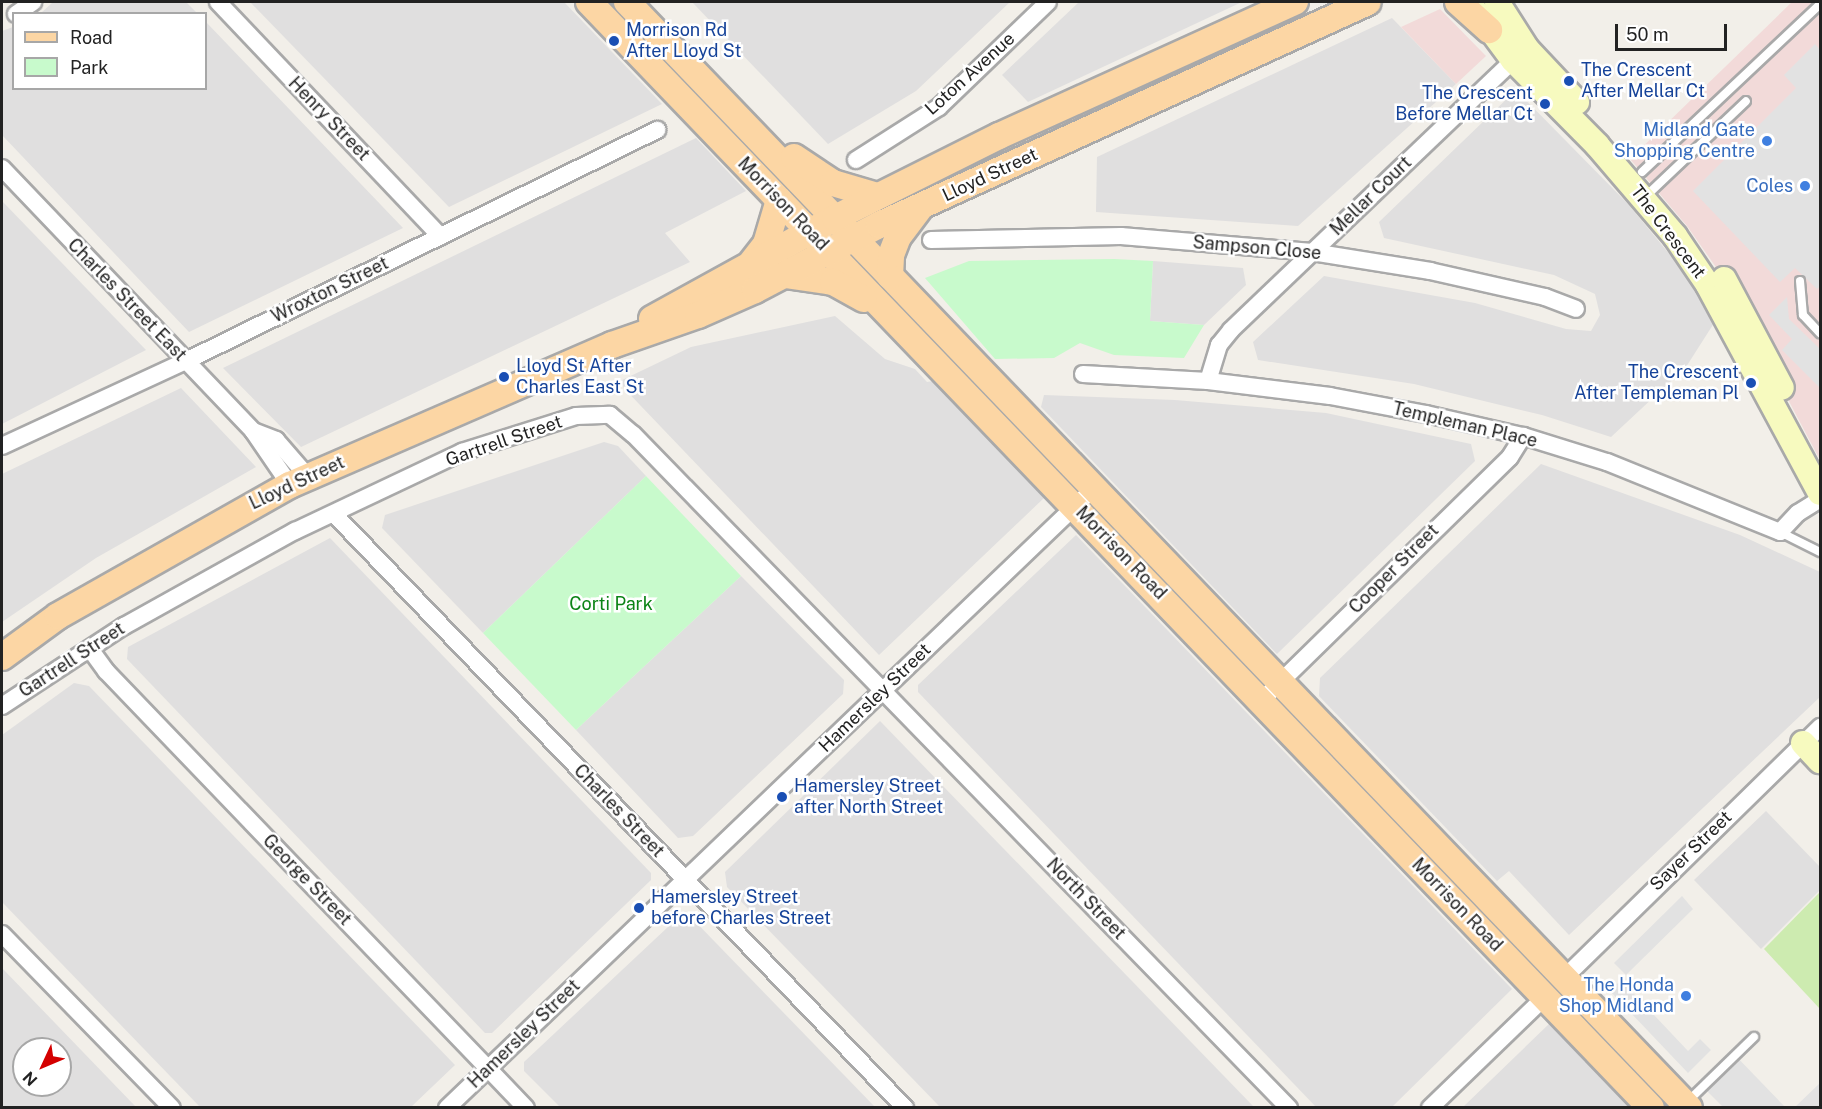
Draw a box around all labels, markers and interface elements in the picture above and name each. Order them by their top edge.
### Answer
legend [12,12,207,90]
scale bar [1618,12,1730,50]
place label: Morrison Rd After Lloyd St [626,20,742,63]
text: 50 m [1626,24,1669,45]
text: Road [70,27,113,48]
street label: Loton Avenue [921,28,1019,120]
marker: Morrison Rd After Lloyd St [607,34,621,48]
text: Park [70,57,108,78]
place label: The Crescent After Mellar Ct [1581,60,1705,103]
street label: Henry Street [284,73,374,165]
marker: The Crescent After Mellar Ct [1562,74,1576,88]
place label: The Crescent Before Mellar Ct [1395,83,1533,125]
marker: The Crescent Before Mellar Ct [1538,97,1552,111]
place label: Midland Gate Shopping Centre [1614,120,1755,162]
marker: Midland Gate Shopping Centre [1760,134,1774,148]
street label: Lloyd Street [939,144,1041,206]
street label: Mellar Court [1326,152,1416,240]
street label: Morrison Road [733,153,833,255]
place label: Coles [1746,175,1793,197]
marker: Coles [1798,179,1812,193]
street label: The Crescent [1626,181,1710,283]
street label: Sampson Close [1192,232,1322,264]
street label: Charles Street East [63,234,191,366]
street label: Wroxton Street [268,252,392,328]
place label: Lloyd St After Charles East St [516,356,644,398]
place label: The Crescent After Templeman Pl [1574,362,1739,404]
marker: Lloyd St After Charles East St [497,370,511,384]
marker: The Crescent After Templeman Pl [1744,376,1758,390]
street label: Templeman Place [1390,398,1540,452]
street label: Gartrell Street [443,411,565,471]
street label: Lloyd Street [246,452,348,514]
street label: Morrison Road [1071,502,1171,604]
street label: Cooper Street [1345,520,1443,618]
park label: Corti Park [569,593,653,615]
street label: Gartrell Street [15,618,129,702]
street label: Hamersley Street [815,639,935,757]
street label: Charles Street [569,760,669,862]
place label: Hamersley Street after North Street [794,776,943,818]
marker: Hamersley Street after North Street [775,790,789,804]
street label: Sayer Street [1646,807,1736,895]
street label: George Street [258,830,356,930]
street label: North Street [1042,854,1130,944]
street label: Morrison Road [1407,854,1507,956]
place label: Hamersley Street before Charles Street [651,887,831,930]
marker: Hamersley Street before Charles Street [632,901,646,915]
street label: Hamersley Street [464,975,584,1093]
place label: The Honda Shop Midland [1559,975,1674,1018]
marker: The Honda Shop Midland [1679,989,1693,1003]
north arrow [12,1037,72,1097]
text: N [19,1067,41,1090]

